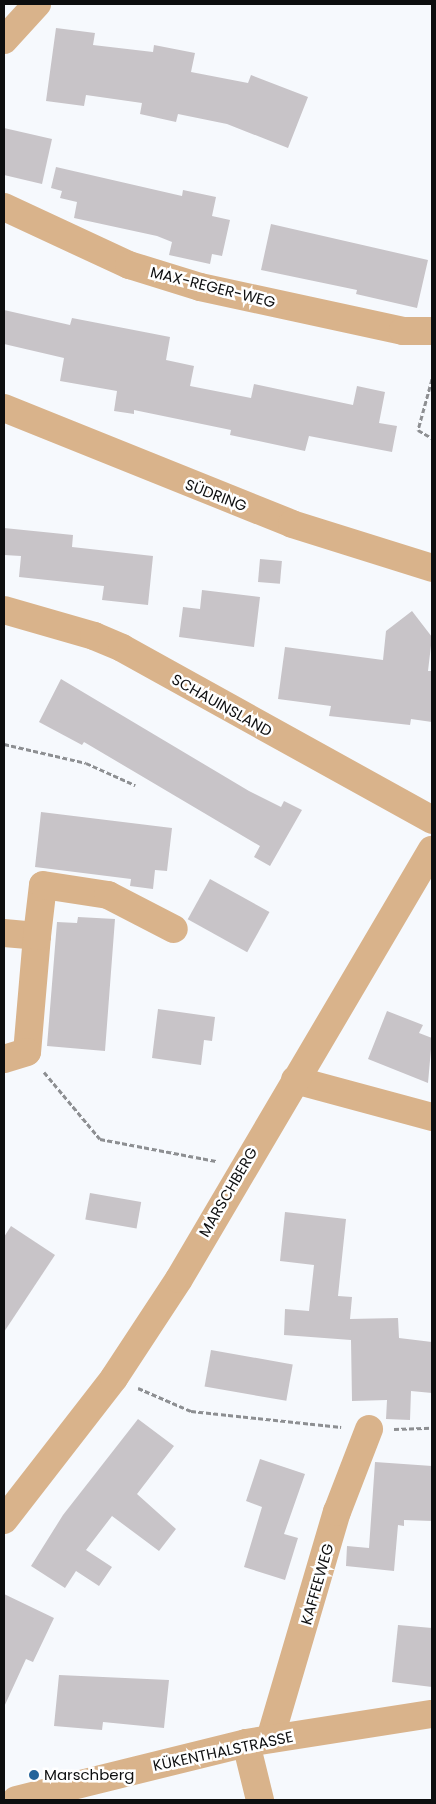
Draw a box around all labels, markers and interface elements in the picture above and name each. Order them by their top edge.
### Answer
street label: MAX-REGER-WEG [149,263,277,311]
street label: SÜDRING [183,475,249,515]
street label: SCHAUINSLAND [169,670,275,740]
street label: MARSCHBERG [195,1144,261,1240]
street label: KAFFEEWEG [297,1541,337,1627]
street label: KÜKENTHALSTRASSE [151,1727,295,1775]
place label: Marschberg [44,1766,134,1784]
marker: Marschberg [28,1769,40,1781]

